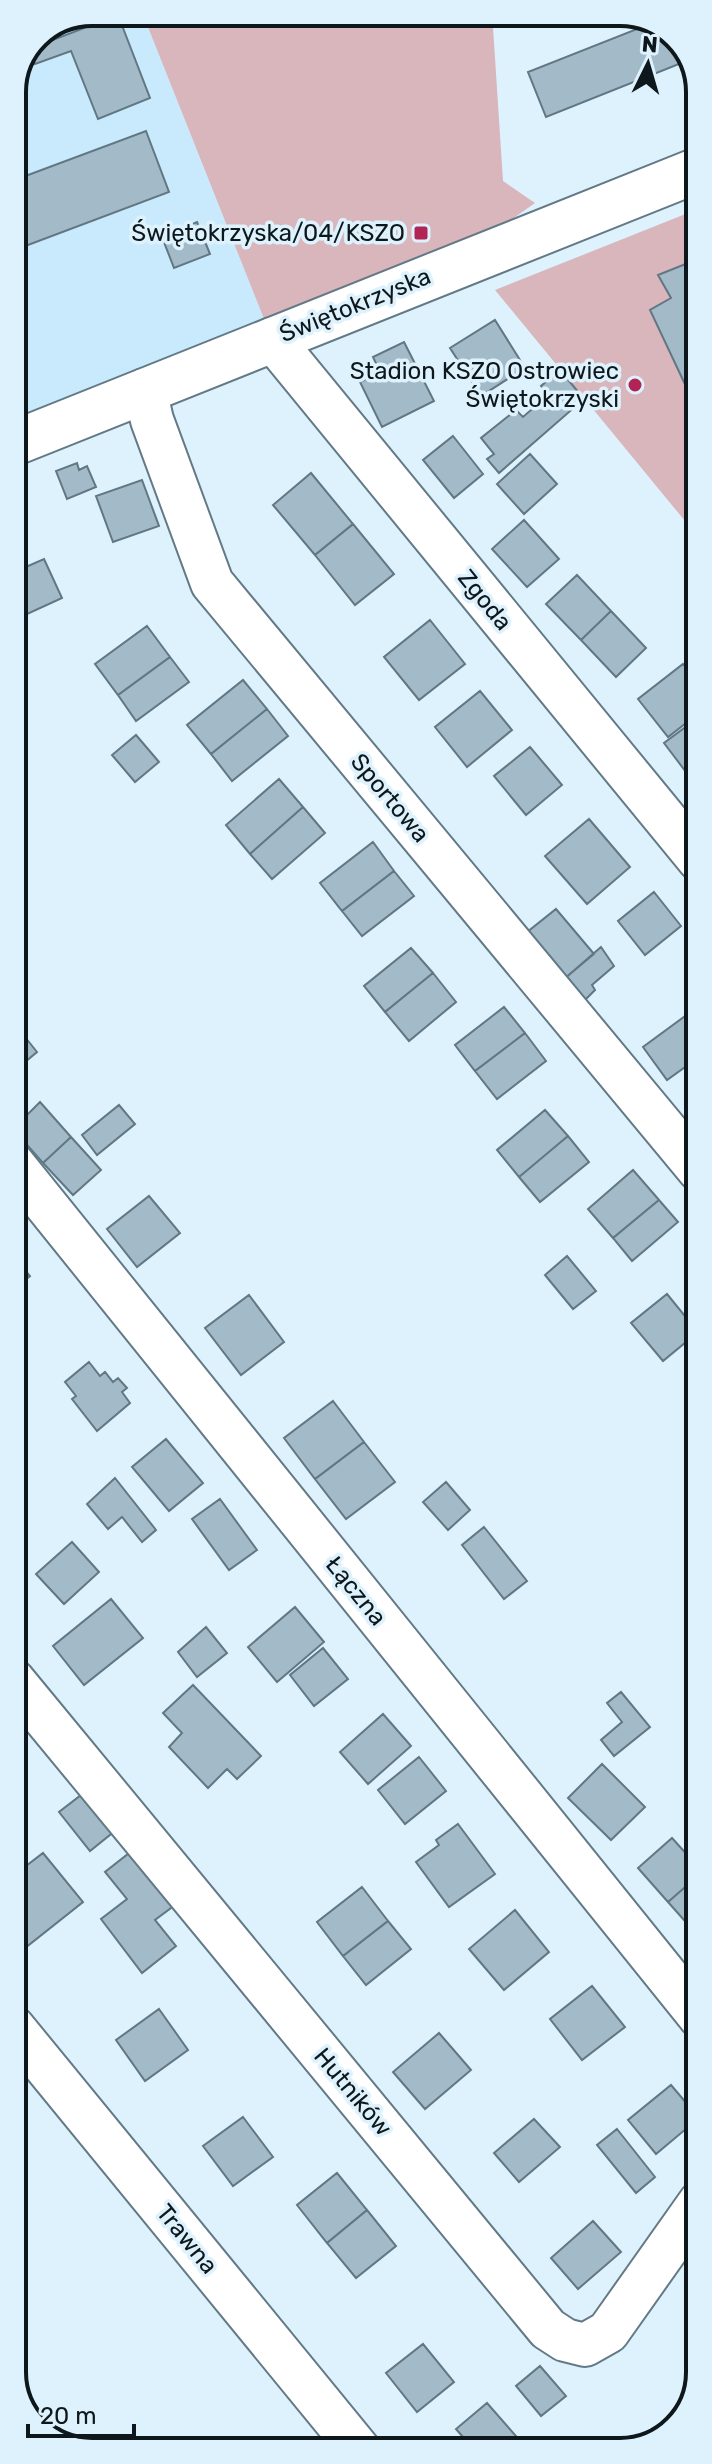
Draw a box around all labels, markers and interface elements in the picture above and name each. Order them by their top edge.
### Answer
north arrow [608,24,688,104]
text: N [641,30,659,59]
place label: Świętokrzyska/04/KSZO [131,219,405,247]
marker: Świętokrzyska/04/KSZO [412,224,430,242]
street label: Świętokrzyska [275,262,435,348]
place label: Stadion KSZO Ostrowiec Świętokrzyski [350,357,619,413]
marker: Stadion KSZO Ostrowiec Świętokrzyski [626,376,644,394]
street label: Zgoda [452,564,518,636]
street label: Sportowa [345,748,435,848]
street label: Łączna [320,1551,392,1631]
street label: Hutników [308,2042,398,2142]
street label: Trawna [151,2199,223,2279]
scale bar [28,2388,134,2438]
text: 20 m [40,2402,97,2430]

